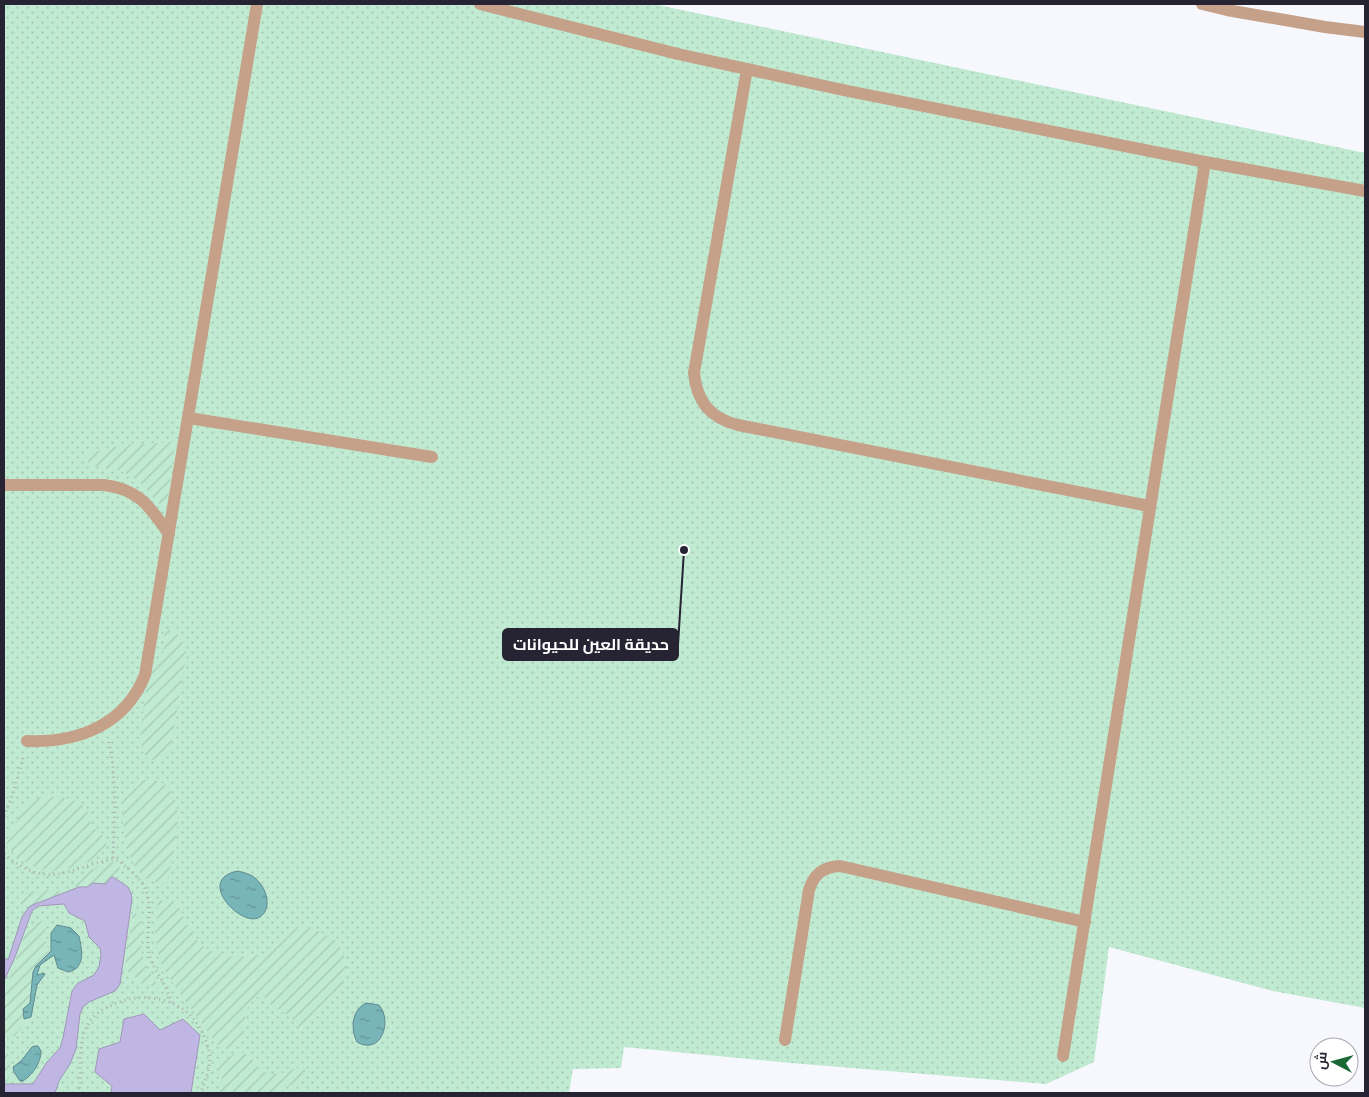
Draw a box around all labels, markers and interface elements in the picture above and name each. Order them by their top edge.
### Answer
callout: حديقة العين للحيوانات [503,629,678,660]
text: حديقة العين للحيوانات [513,632,669,656]
north arrow [1309,1037,1359,1087]
text: ش [1309,1051,1332,1071]

